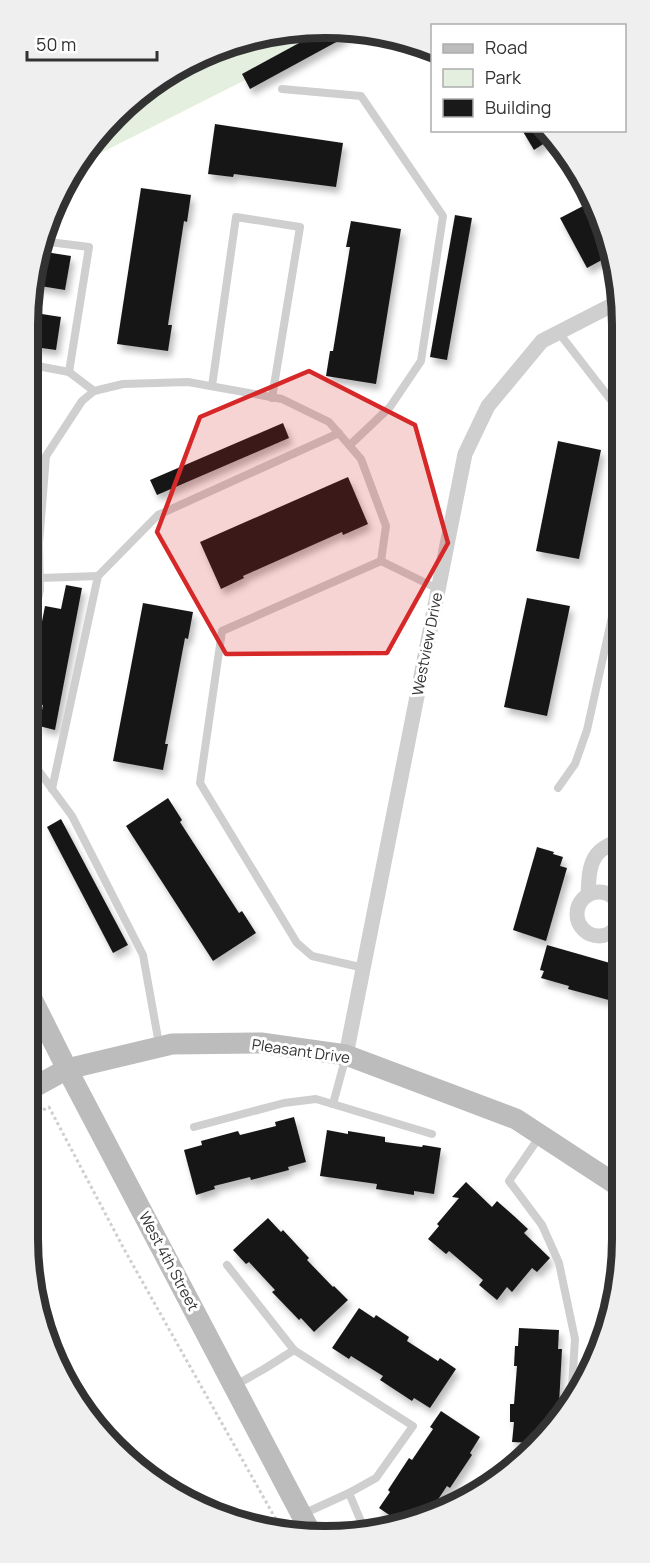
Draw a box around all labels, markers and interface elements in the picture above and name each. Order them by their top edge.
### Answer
scale bar [27,24,158,62]
legend [431,24,626,132]
text: 50 m [36,32,76,56]
text: Road [485,35,528,59]
text: Park [485,65,522,89]
text: Building [485,95,551,119]
street label: Westview Drive [407,590,447,698]
street label: Pleasant Drive [251,1034,352,1068]
street label: West 4th Street [134,1208,204,1314]

